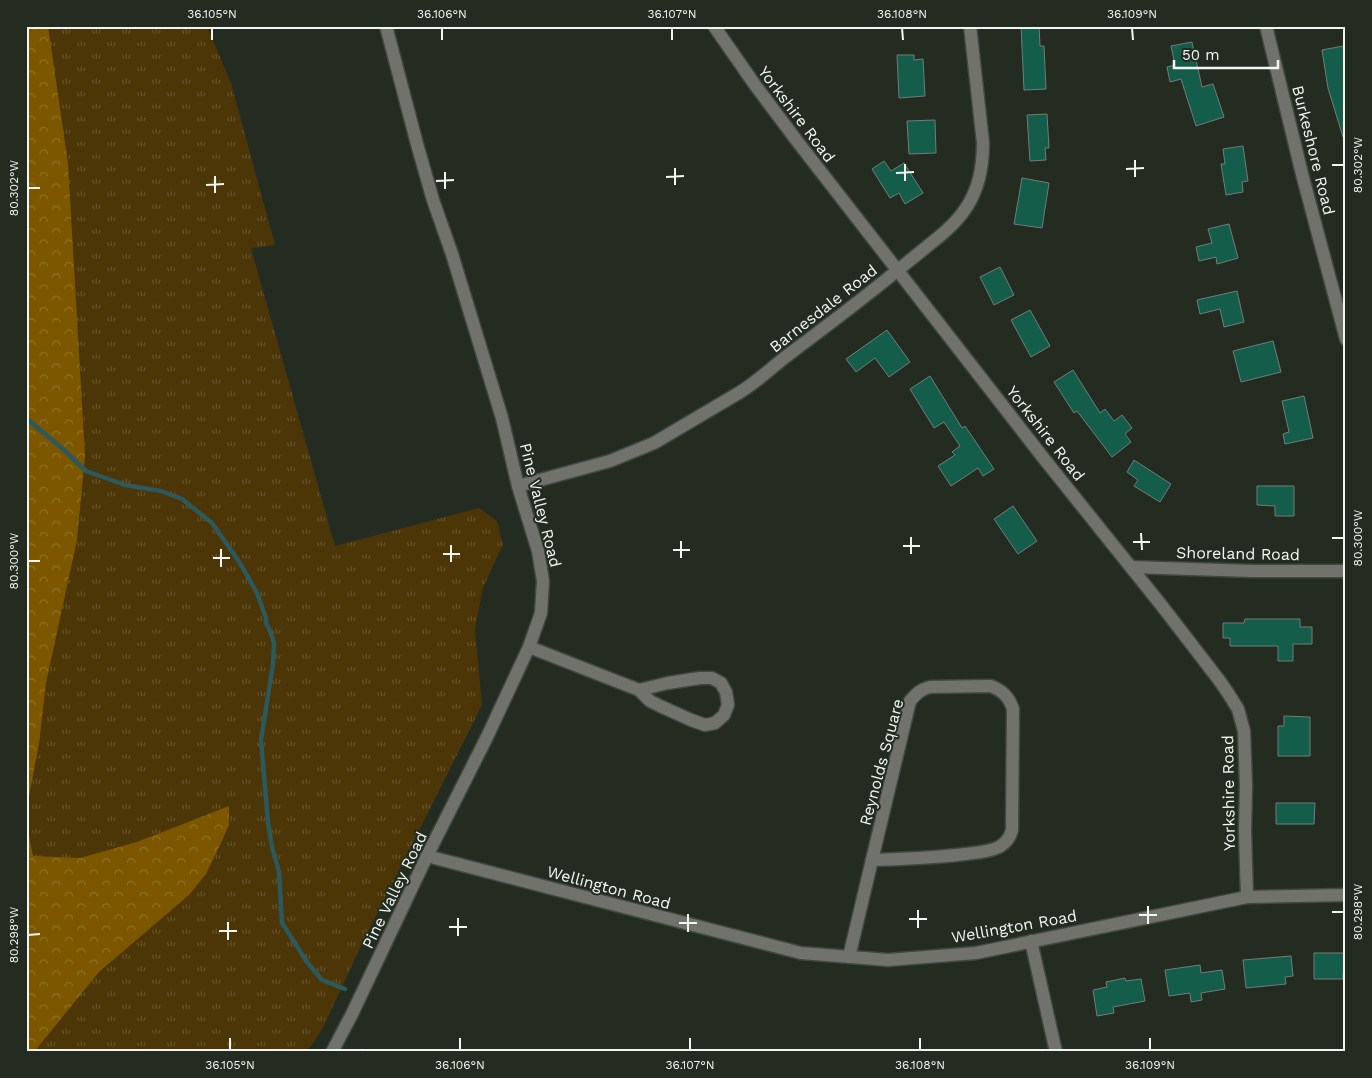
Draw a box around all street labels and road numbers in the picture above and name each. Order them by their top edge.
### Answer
street label: Yorkshire Road [754,62,839,166]
street label: Burkeshore Road [1288,83,1339,217]
street label: Barnesdale Road [766,260,881,356]
street label: Yorkshire Road [1003,382,1089,485]
street label: Pine Valley Road [516,441,565,569]
street label: Shoreland Road [1176,543,1300,564]
street label: Reynolds Square [855,697,908,828]
street label: Yorkshire Road [1218,735,1239,851]
street label: Pine Valley Road [358,829,431,952]
street label: Wellington Road [545,862,673,913]
street label: Wellington Road [950,906,1078,947]

